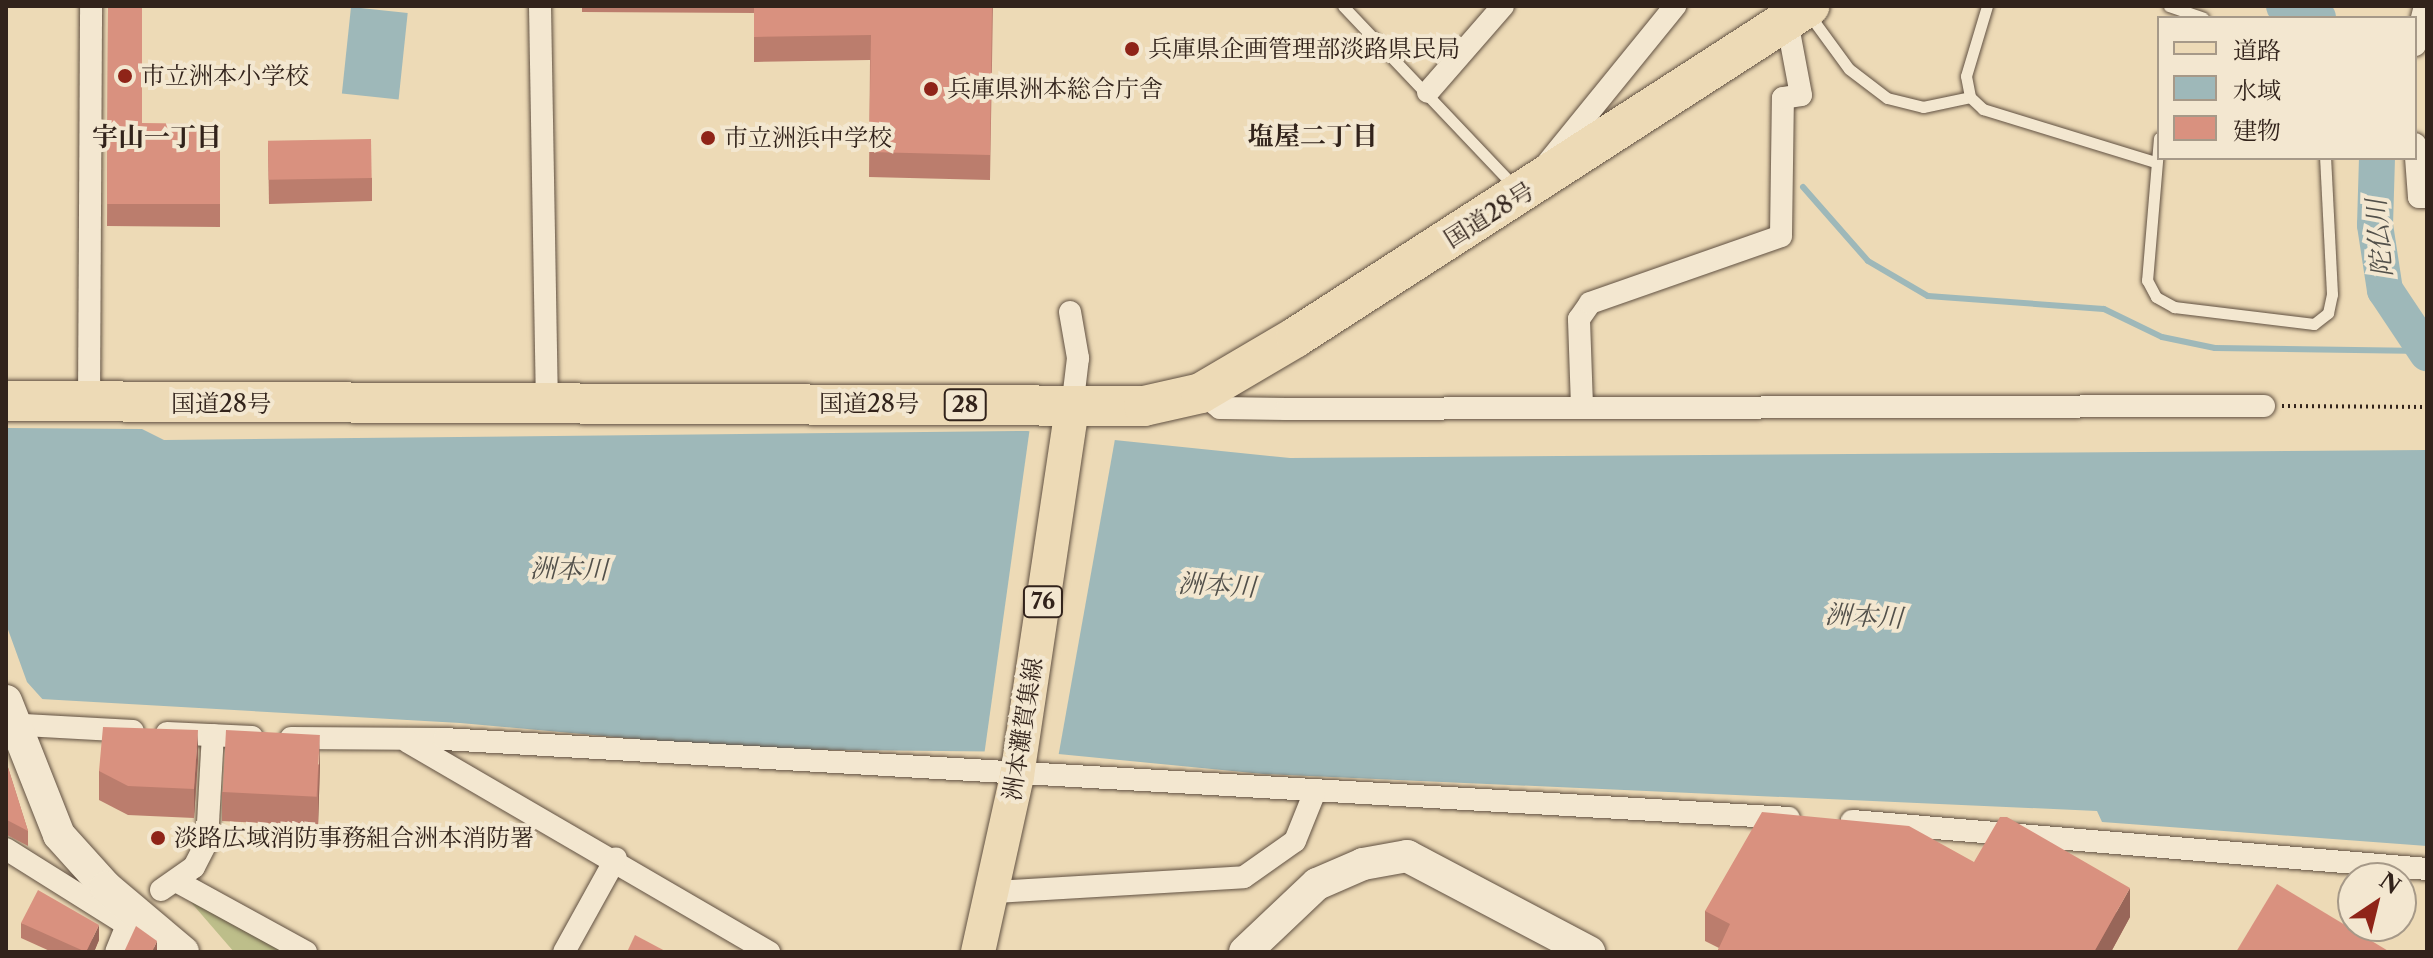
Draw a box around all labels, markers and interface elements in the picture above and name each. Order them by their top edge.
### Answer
legend [2157,16,2417,160]
place label: 兵庫県企画管理部淡路県民局 [1148,35,1460,63]
text: 道路 [2233,36,2281,65]
marker: 兵庫県企画管理部淡路県民局 [1123,40,1141,58]
place label: 市立洲本小学校 [141,62,309,90]
marker: 市立洲本小学校 [116,67,134,85]
place label: 兵庫県洲本総合庁舎 [947,75,1163,103]
text: 水域 [2233,76,2281,105]
marker: 兵庫県洲本総合庁舎 [922,80,940,98]
text: 建物 [2233,116,2281,145]
district label: 塩屋二丁目 [1248,121,1378,153]
district label: 宇山一丁目 [92,122,222,154]
place label: 市立洲浜中学校 [724,124,892,152]
marker: 市立洲浜中学校 [699,129,717,147]
street label: 国道28号 [1439,176,1539,254]
water label: 陀仏川 [2361,198,2399,278]
road number: 28 [943,387,987,423]
street label: 国道28号 [171,390,271,418]
street label: 国道28号 [819,390,919,418]
water label: 洲本川 [530,554,608,586]
water label: 洲本川 [1177,568,1257,604]
road number: 76 [1021,584,1065,620]
water label: 洲本川 [1824,599,1904,635]
street label: 洲本灘賀集線 [998,656,1048,802]
place label: 淡路広域消防事務組合洲本消防署 [174,824,534,852]
marker: 淡路広域消防事務組合洲本消防署 [149,829,167,847]
north arrow [2337,862,2417,942]
text: N [2374,867,2405,900]

